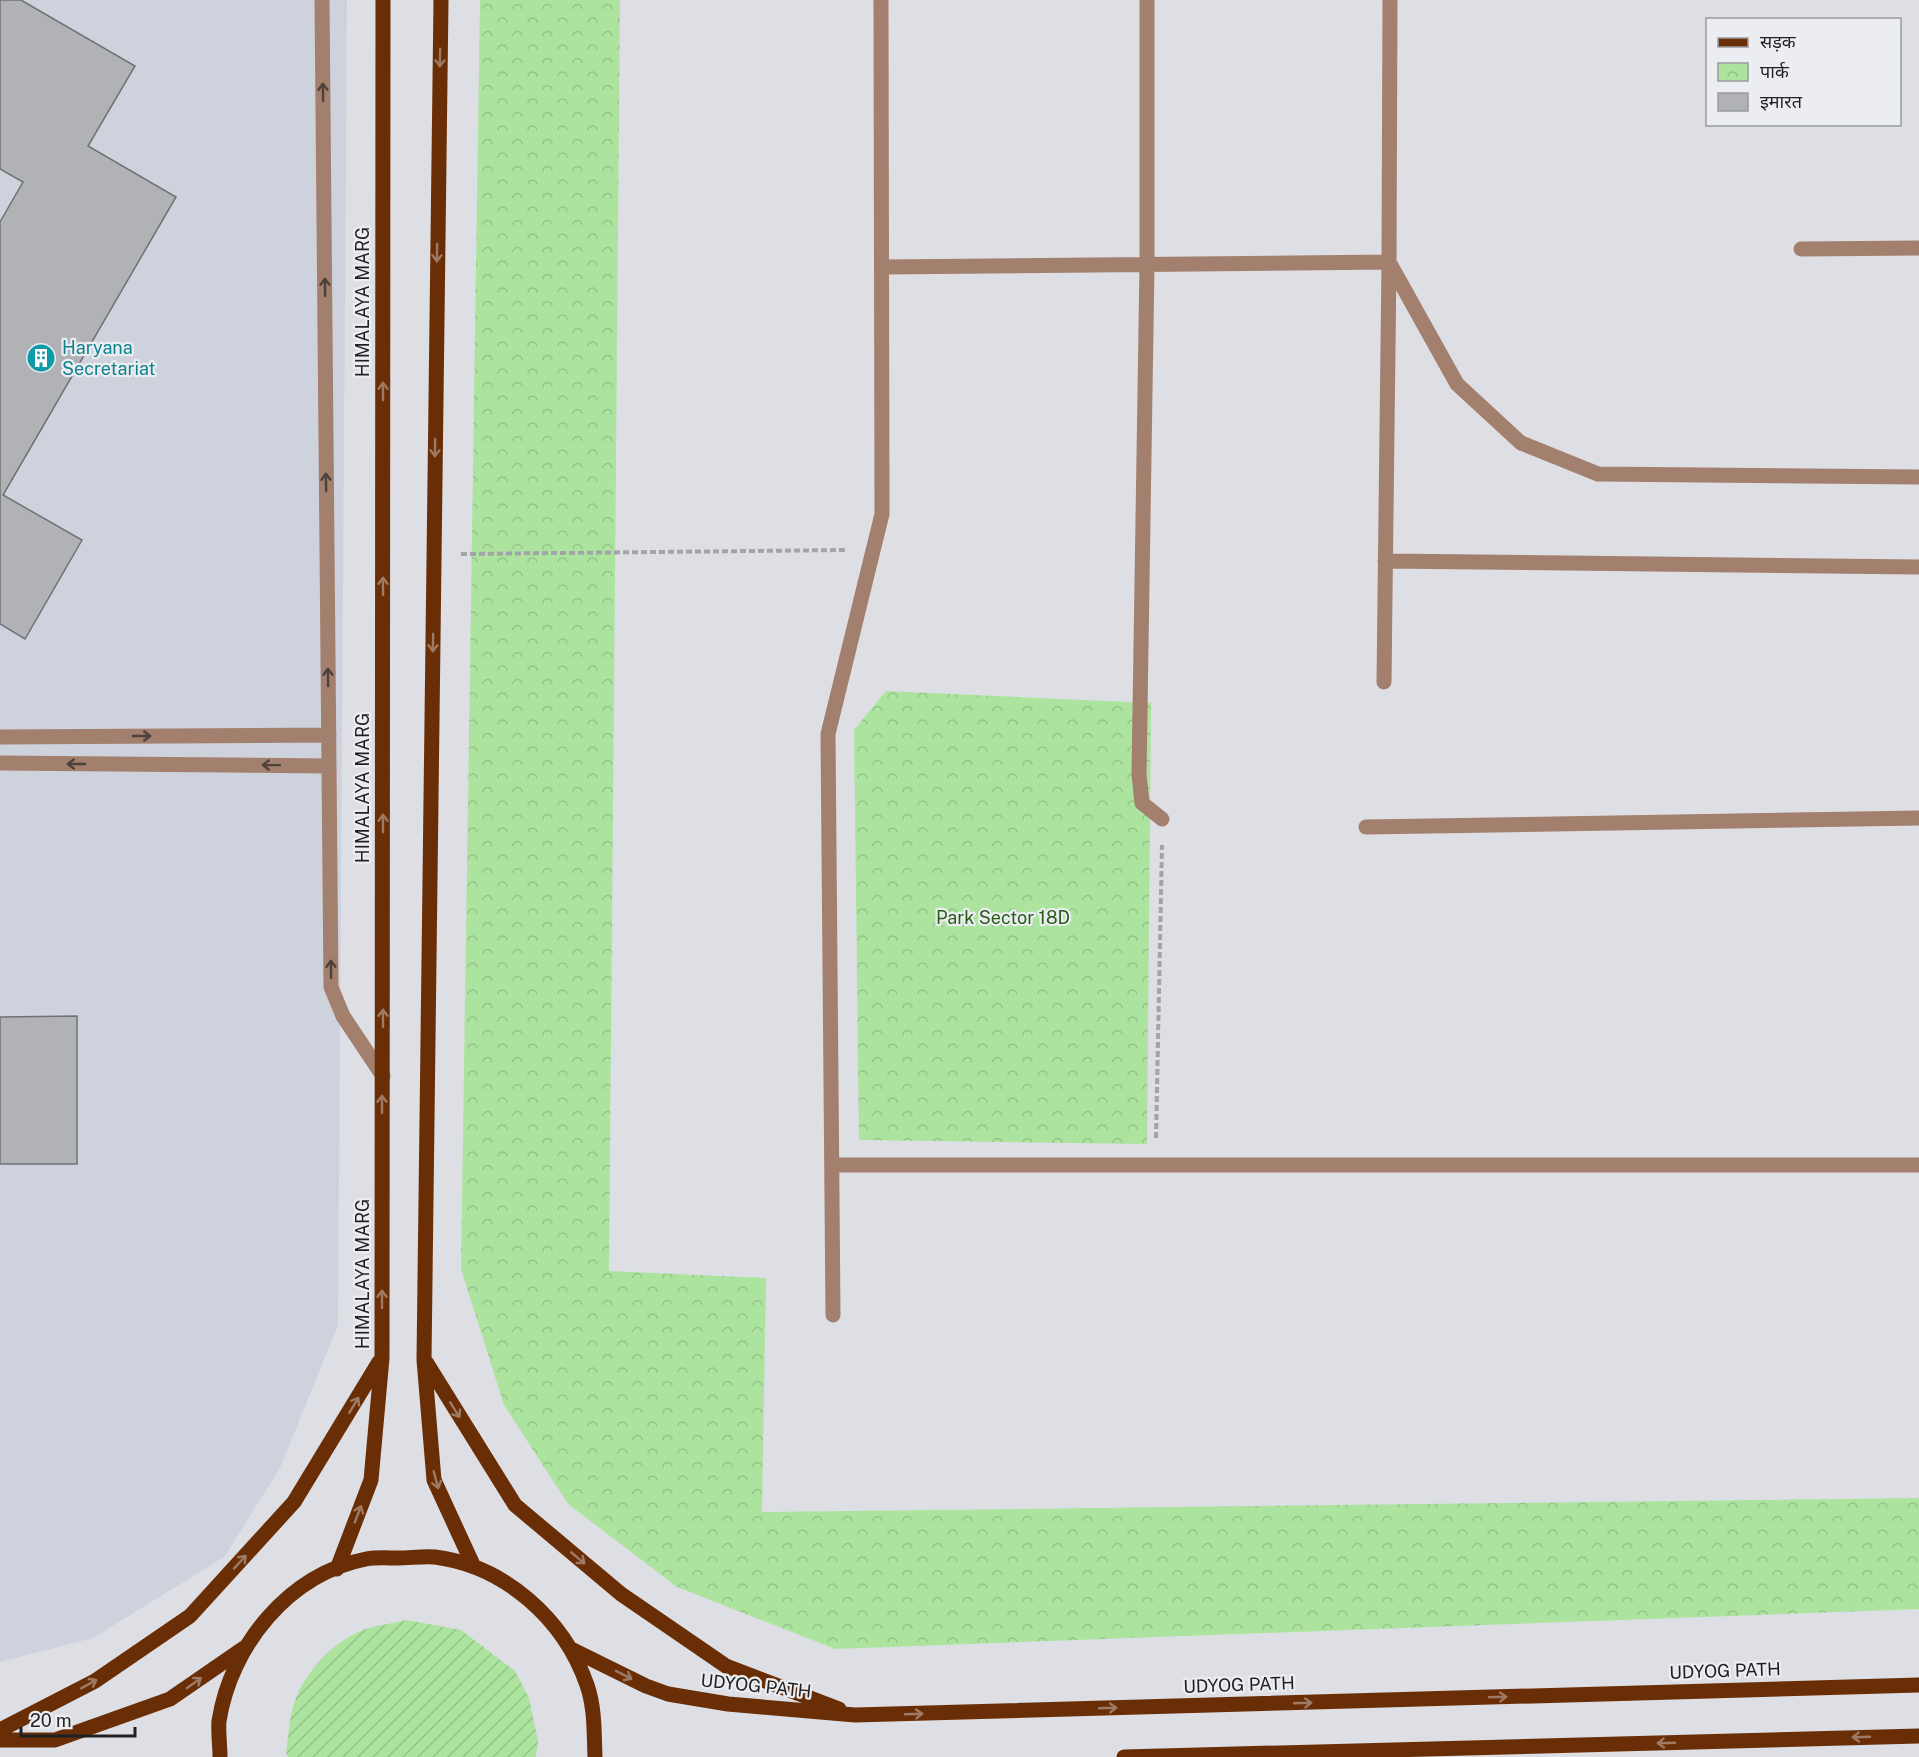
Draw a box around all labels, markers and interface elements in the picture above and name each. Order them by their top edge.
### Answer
legend [1706,18,1901,126]
text: सड़क [1760,31,1797,52]
one-way arrow [434,48,446,68]
text: पार्क [1760,61,1790,82]
one-way arrow [317,82,329,102]
text: इमारत [1760,91,1803,112]
street label: HIMALAYA MARG [352,227,373,377]
one-way arrow [432,243,443,263]
one-way arrow [319,277,330,297]
place label: Haryana Secretariat [62,337,156,379]
building icon: Haryana Secretariat [25,342,57,374]
one-way arrow [377,381,389,401]
one-way arrow [429,438,441,458]
one-way arrow [321,472,332,492]
one-way arrow [377,576,389,596]
one-way arrow [427,633,439,653]
one-way arrow [322,667,334,687]
street label: HIMALAYA MARG [352,713,373,863]
one-way arrow [132,730,152,742]
one-way arrow [66,758,86,770]
one-way arrow [261,760,281,771]
one-way arrow [377,813,389,833]
park label: Park Sector 18D [936,907,1070,928]
one-way arrow [325,959,337,979]
one-way arrow [377,1008,389,1028]
one-way arrow [376,1095,388,1115]
street label: HIMALAYA MARG [352,1199,373,1349]
one-way arrow [376,1290,388,1310]
one-way arrow [348,1397,360,1414]
one-way arrow [449,1401,462,1418]
one-way arrow [431,1470,443,1489]
one-way arrow [353,1505,364,1524]
one-way arrow [570,1551,585,1565]
one-way arrow [233,1554,247,1569]
street label: UDYOG PATH [1669,1658,1781,1683]
street label: UDYOG PATH [700,1669,813,1702]
one-way arrow [614,1670,632,1681]
street label: UDYOG PATH [1183,1672,1295,1697]
one-way arrow [185,1677,201,1689]
one-way arrow [80,1678,97,1690]
one-way arrow [1488,1692,1508,1703]
one-way arrow [1293,1697,1313,1708]
scale bar [21,1700,135,1738]
one-way arrow [1098,1702,1118,1714]
one-way arrow [903,1708,923,1719]
text: 20 m [30,1710,72,1731]
one-way arrow [1851,1732,1871,1743]
one-way arrow [1656,1737,1676,1748]

